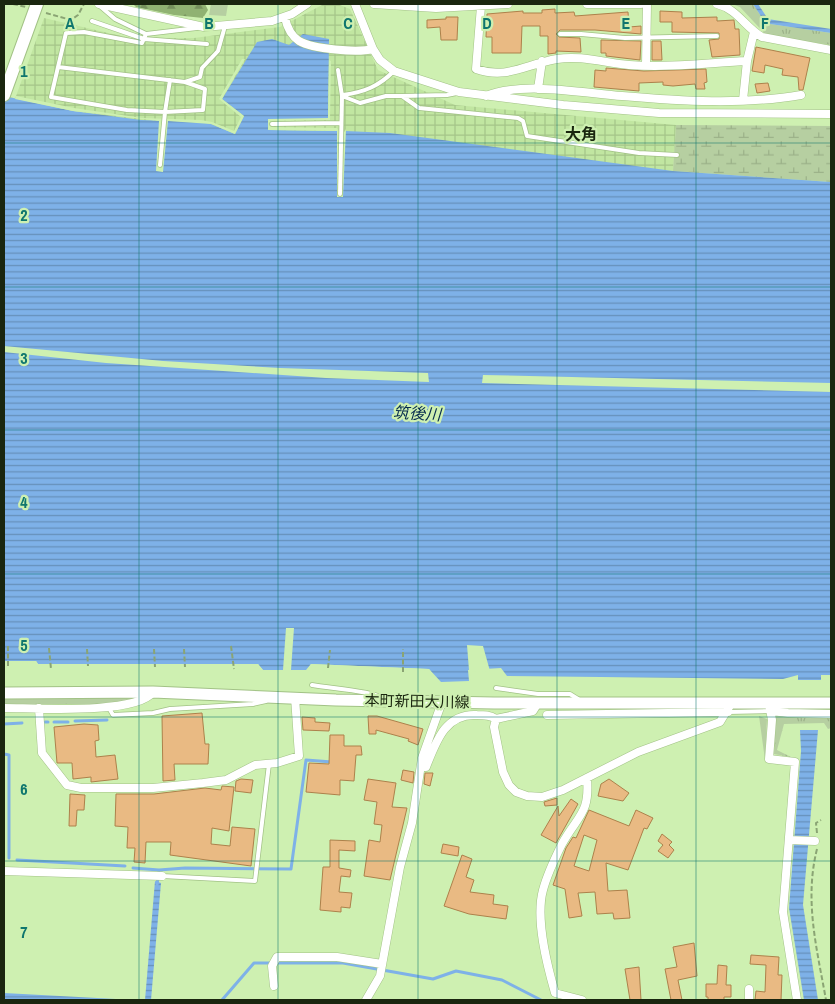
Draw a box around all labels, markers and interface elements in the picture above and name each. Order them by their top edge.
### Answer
text: A [65,12,75,34]
text: B [204,12,214,34]
text: C [343,12,353,34]
text: D [482,12,492,34]
text: E [622,12,631,34]
text: F [761,12,769,34]
text: 1 [20,60,28,82]
district label: 大角 [565,123,597,145]
text: 2 [20,204,28,226]
text: 3 [20,347,28,369]
water label: 筑後川 [392,401,444,425]
text: 4 [20,491,28,513]
text: 5 [20,634,28,656]
street label: 本町新田大川線 [364,690,470,712]
text: 6 [20,778,28,800]
text: 7 [20,921,28,943]

